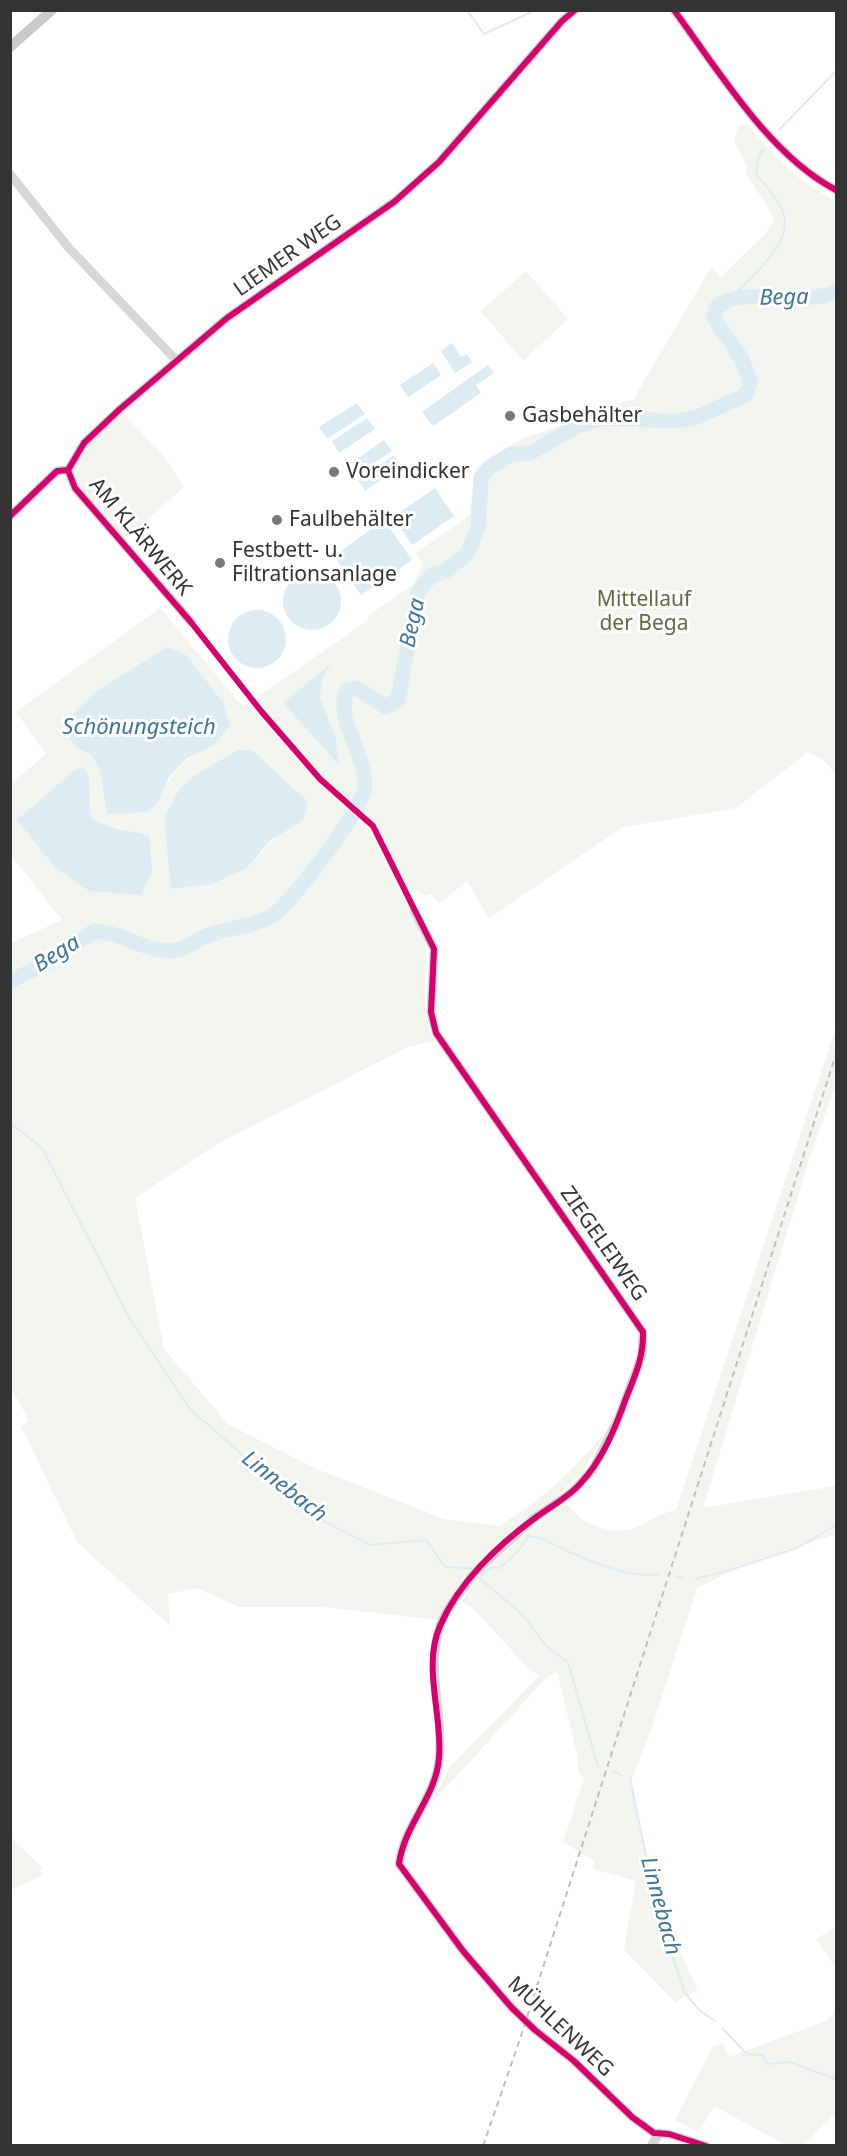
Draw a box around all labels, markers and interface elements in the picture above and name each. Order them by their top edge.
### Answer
street label: LIEMER WEG [229,210,347,302]
water label: Bega [759,284,809,312]
place label: Gasbehälter [522,403,642,429]
marker: Gasbehälter [503,409,517,423]
place label: Voreindicker [346,459,470,485]
marker: Voreindicker [327,465,341,479]
street label: AM KLÄRWERK [84,473,196,601]
place label: Faulbehälter [289,507,413,533]
marker: Faulbehälter [270,513,284,527]
place label: Festbett- u. Filtrationsanlage [232,538,397,588]
marker: Festbett- u. Filtrationsanlage [213,556,227,570]
park label: Mittellauf der Bega [597,587,691,637]
water label: Bega [395,596,431,650]
water label: Schönungsteich [62,715,216,741]
water label: Bega [29,930,85,978]
street label: ZIEGELEIWEG [554,1182,652,1306]
water label: Linnebach [236,1446,332,1528]
water label: Linnebach [634,1854,686,1958]
street label: MÜHLENWEG [502,1972,618,2082]

